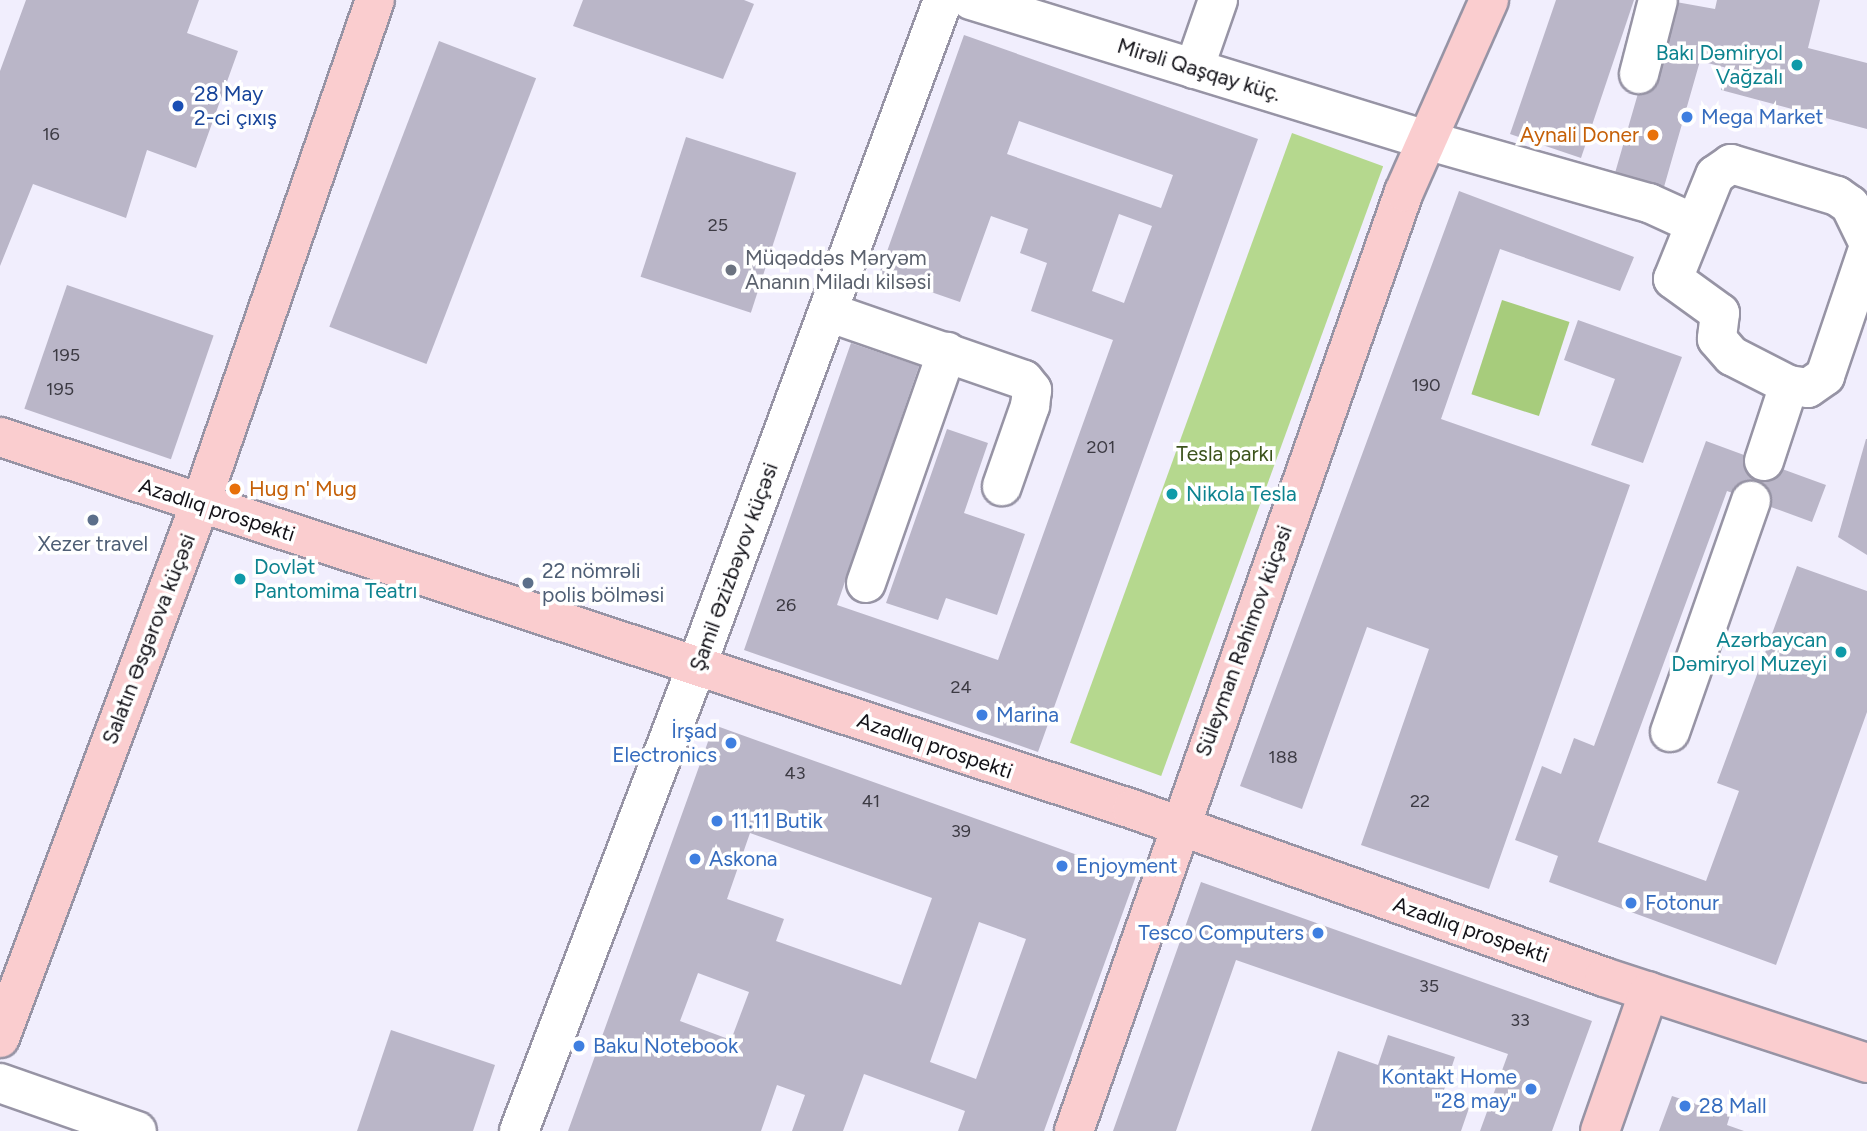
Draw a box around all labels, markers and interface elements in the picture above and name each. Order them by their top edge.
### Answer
street label: Mirəli Qaşqay küç. [1114,33,1284,107]
place label: Bakı Dəmiryol Vağzalı [1656,40,1783,90]
marker: Bakı Dəmiryol Vağzalı [1789,57,1805,73]
place label: 28 May 2-ci çıxış [194,81,277,131]
marker: 28 May 2-ci çıxış [168,96,188,116]
place label: Mega Market [1701,104,1823,130]
marker: Mega Market [1679,109,1695,125]
place label: Aynali Doner [1520,122,1639,148]
house number: 16 [42,123,60,145]
marker: Aynali Doner [1645,127,1661,143]
house number: 25 [708,214,728,236]
place label: Müqəddəs Məryəm Ananın Miladı kilsəsi [745,245,931,295]
marker: Müqəddəs Məryəm Ananın Miladı kilsəsi [723,262,739,278]
house number: 195 [52,344,80,366]
house number: 190 [1411,374,1441,396]
house number: 195 [46,378,74,400]
house number: 201 [1086,436,1116,458]
park label: Tesla parkı [1176,441,1274,467]
street label: Şamil Əzizbəyov küçəsi [685,459,783,675]
street label: Azadlıq prospekti [136,473,298,547]
place label: Hug n' Mug [249,476,357,502]
marker: Hug n' Mug [227,481,243,497]
place label: Nikola Tesla [1186,481,1297,507]
marker: Nikola Tesla [1164,486,1180,502]
marker: Xezer travel [85,512,101,528]
street label: Süleyman Rəhimov küçəsi [1190,522,1298,760]
street label: Salatın Əsgərova küçəsi [97,530,201,748]
place label: Xezer travel [38,531,148,557]
place label: Dovlət Pantomima Teatrı [254,554,417,604]
place label: 22 nömrəli polis bölməsi [542,558,664,608]
marker: Dovlət Pantomima Teatrı [232,571,248,587]
marker: 22 nömrəli polis bölməsi [520,575,536,591]
house number: 26 [776,594,796,616]
place label: Azərbaycan Dəmiryol Muzeyi [1671,627,1827,677]
marker: Azərbaycan Dəmiryol Muzeyi [1833,644,1849,660]
house number: 24 [950,676,972,698]
place label: Marina [996,702,1059,728]
marker: Marina [974,707,990,723]
street label: Azadlıq prospekti [854,708,1016,784]
place label: İrşad Electronics [612,718,717,768]
marker: İrşad Electronics [723,735,739,751]
house number: 188 [1268,746,1298,768]
house number: 43 [785,762,805,784]
house number: 41 [862,790,880,812]
house number: 22 [1410,790,1430,812]
place label: 11.11 Butik [731,808,823,834]
marker: 11.11 Butik [709,813,725,829]
house number: 39 [951,820,971,842]
place label: Askona [709,846,778,872]
marker: Askona [687,851,703,867]
place label: Enjoyment [1076,853,1178,879]
marker: Enjoyment [1054,858,1070,874]
place label: Fotonur [1645,890,1719,916]
street label: Azadlıq prospekti [1390,892,1552,968]
marker: Fotonur [1623,895,1639,911]
place label: Tesco Computers [1138,920,1304,946]
marker: Tesco Computers [1310,925,1326,941]
house number: 35 [1419,975,1439,997]
house number: 33 [1510,1009,1530,1031]
place label: Baku Notebook [593,1033,738,1059]
marker: Baku Notebook [571,1038,587,1054]
place label: Kontakt Home "28 may" [1381,1064,1517,1114]
marker: Kontakt Home "28 may" [1523,1081,1539,1097]
place label: 28 Mall [1699,1093,1767,1119]
marker: 28 Mall [1677,1098,1693,1114]

